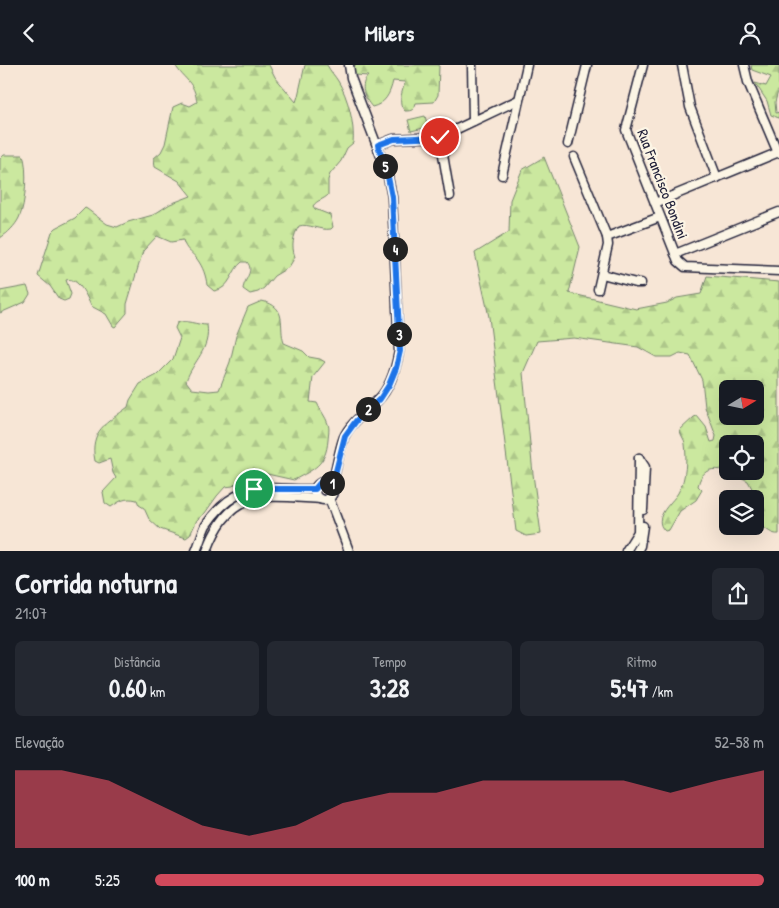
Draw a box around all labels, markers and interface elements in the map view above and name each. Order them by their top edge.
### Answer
text: Milers [365,18,414,48]
icon: back [15,19,43,47]
icon: person [736,19,764,47]
pin [419,116,461,158]
icon: check [426,123,454,151]
street label: Rua Francisco Bondini [632,126,694,242]
pin: 5 [372,153,398,179]
text: 5 [383,157,388,176]
pin: 4 [382,237,408,261]
text: 4 [393,240,398,259]
pin: 3 [386,321,412,347]
text: 3 [396,325,403,344]
north arrow [719,380,764,425]
map controls [719,380,764,535]
pin: 2 [356,397,380,421]
text: 2 [365,400,372,419]
button: locate [719,435,764,480]
pin [233,468,275,510]
pin: 1 [320,471,344,495]
text: 1 [330,474,335,493]
icon: arrive [240,475,268,503]
button: layers [719,490,764,535]
text: Corrida noturna [15,564,177,602]
button: share [712,568,764,620]
text: 21:07 [15,602,47,624]
text: Distância [114,652,160,671]
text: Tempo [373,652,406,671]
text: Ritmo [627,652,657,671]
text: 0.60 [109,671,147,705]
text: 3:28 [370,671,409,705]
text: 5:47 [611,671,649,705]
text: km [147,682,165,701]
text: /km [649,682,673,701]
text: Elevação [15,731,64,753]
text: 52–58 m [715,731,764,753]
text: 100 m [15,869,50,891]
text: 5:25 [95,869,120,891]

